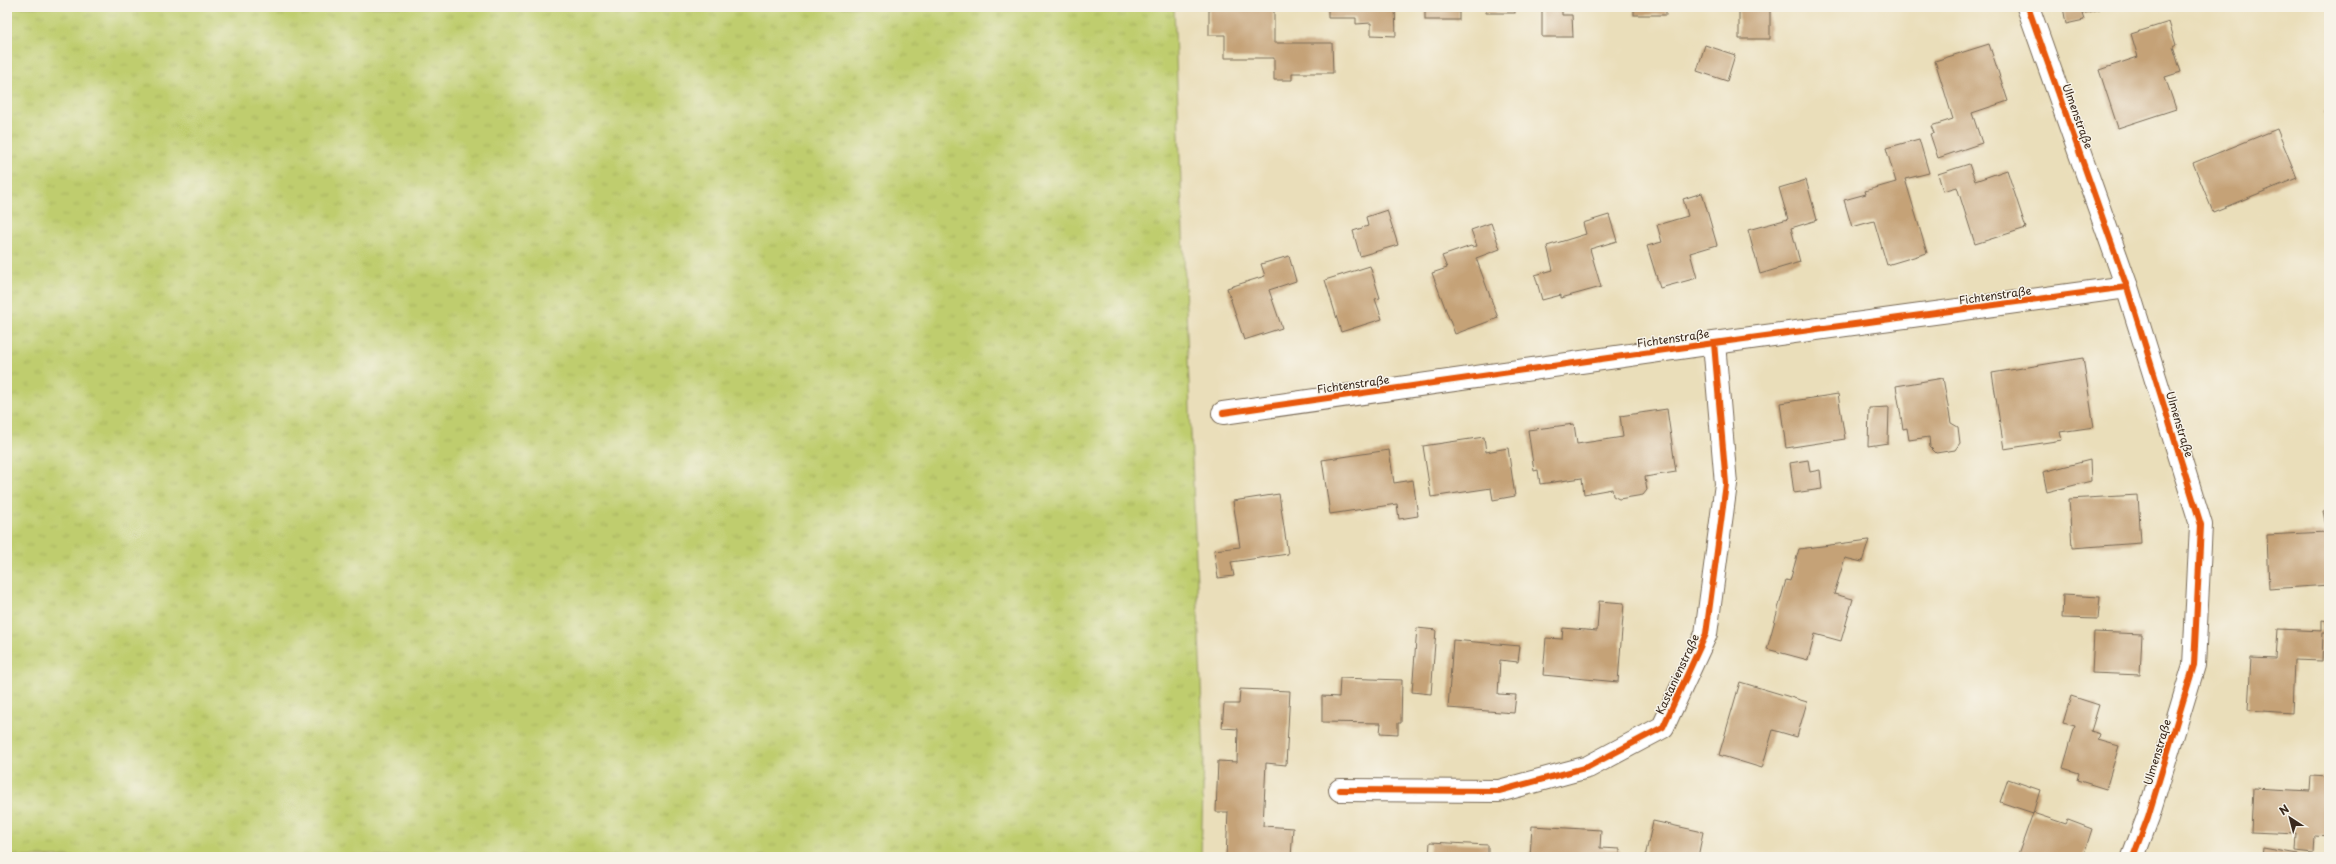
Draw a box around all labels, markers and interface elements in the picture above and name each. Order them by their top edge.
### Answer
street label: Ulmenstraße [2058,81,2098,151]
street label: Fichtenstraße [1958,281,2032,308]
street label: Fichtenstraße [1636,324,1710,351]
street label: Fichtenstraße [1316,370,1390,397]
street label: Ulmenstraße [2162,389,2198,459]
street label: Kastanienstraße [1651,631,1703,717]
street label: Ulmenstraße [2139,717,2175,787]
north arrow [2270,798,2310,838]
text: N [2275,800,2293,819]

